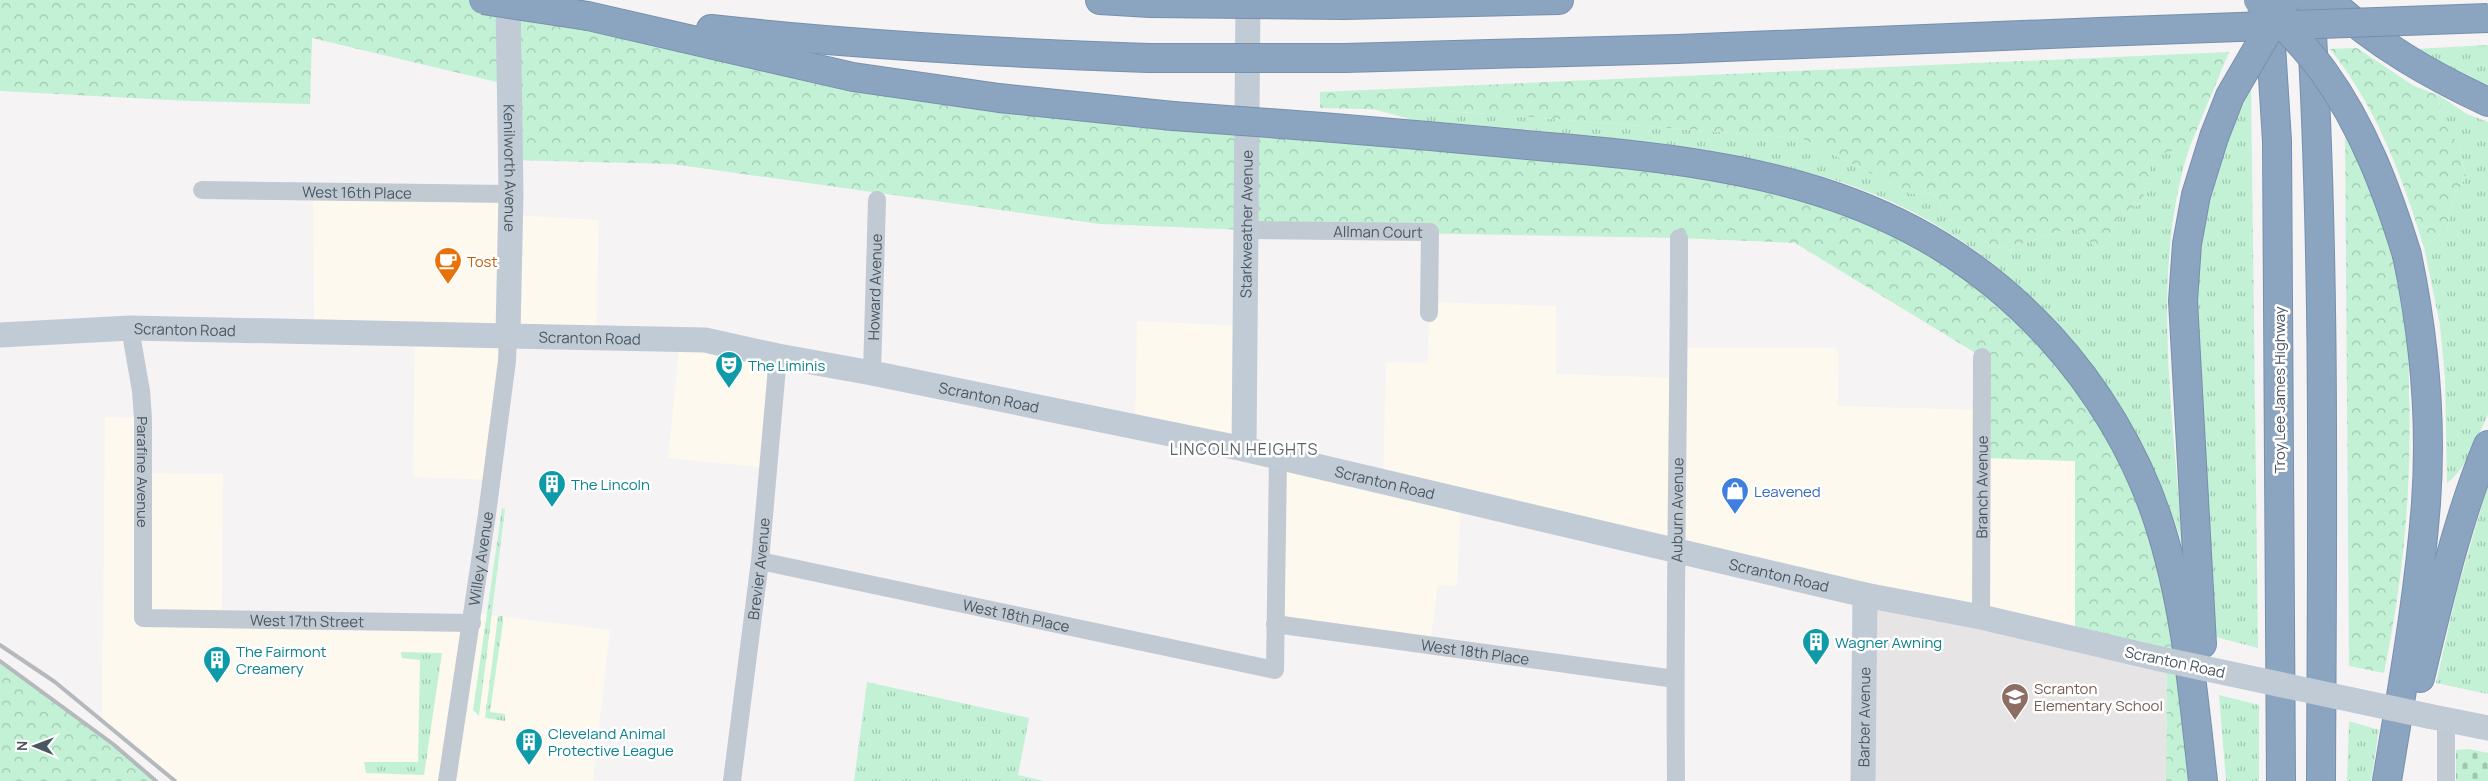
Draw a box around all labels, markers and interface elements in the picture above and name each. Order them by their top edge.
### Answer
street label: Kenilworth Avenue [499,104,522,232]
street label: Starkweather Avenue [1235,150,1257,298]
street label: West 16th Place [302,181,412,203]
street label: Allman Court [1333,220,1423,242]
street label: Howard Avenue [862,233,887,341]
cafe icon: Tost [433,246,463,285]
place label: Tost [467,251,497,272]
street label: Troy Lee James Highway [2269,306,2290,474]
street label: Scranton Road [134,318,236,341]
street label: Scranton Road [538,326,641,349]
theatre icon: The Liminis [714,350,744,389]
place label: The Liminis [748,355,825,376]
street label: Scranton Road [937,376,1041,417]
street label: Parafine Avenue [133,416,154,528]
street label: Branch Avenue [1971,435,1992,539]
district label: LINCOLN HEIGHTS [1170,438,1318,460]
street label: Auburn Avenue [1666,457,1688,563]
street label: Scranton Road [1333,460,1437,504]
building icon: The Lincoln [537,469,567,508]
place label: The Lincoln [571,474,650,495]
shop icon: Leavened [1720,476,1750,515]
place label: Leavened [1754,481,1821,502]
street label: Willey Avenue [463,510,498,607]
street label: Brevier Avenue [742,516,774,621]
street label: Scranton Road [1727,553,1831,597]
street label: West 18th Place [961,594,1072,637]
street label: West 17th Street [250,609,364,632]
building icon: Wagner Awning [1801,627,1831,666]
place label: Wagner Awning [1835,632,1942,653]
street label: West 18th Place [1420,634,1531,669]
place label: The Fairmont Creamery [236,641,327,679]
street label: Scranton Road [2123,641,2227,683]
building icon: The Fairmont Creamery [202,645,232,684]
street label: Barber Avenue [1853,666,1875,767]
place label: Scranton Elementary School [2034,678,2163,716]
school or university icon: Scranton Elementary School [2000,682,2030,721]
north arrow [10,721,60,771]
place label: Cleveland Animal Protective League [548,723,674,761]
building icon: Cleveland Animal Protective League [514,727,544,766]
text: N [12,741,31,751]

